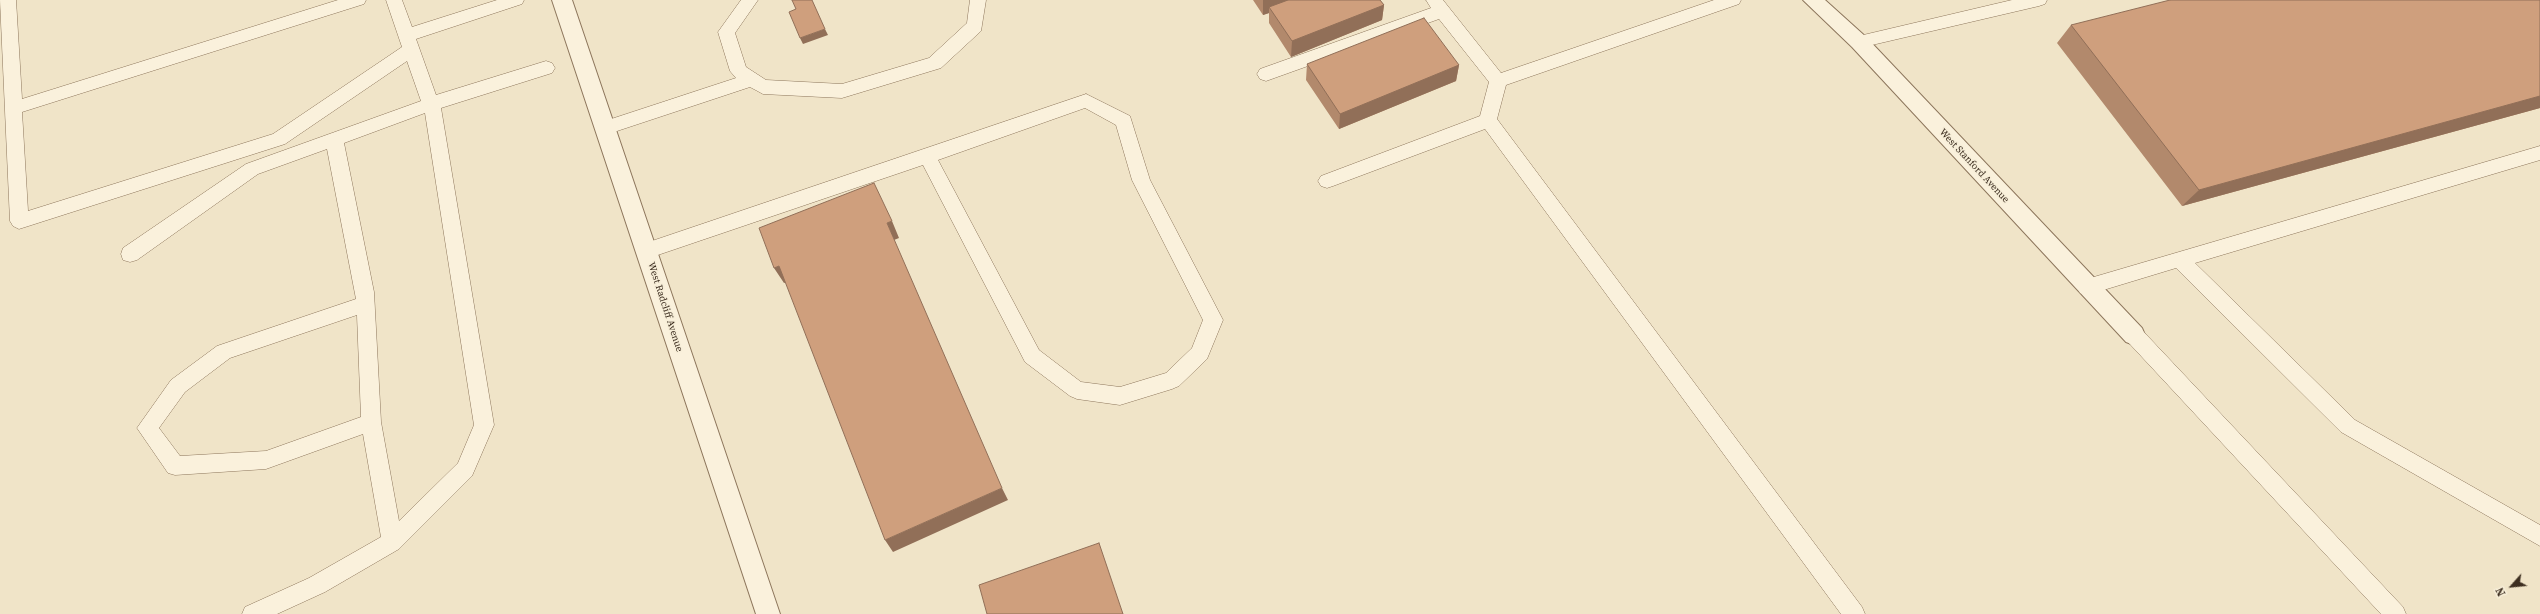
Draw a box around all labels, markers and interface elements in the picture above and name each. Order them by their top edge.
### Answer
street label: West Stanford Avenue [1936,126,2012,206]
street label: West Radcliff Avenue [645,261,685,353]
north arrow [2492,566,2532,606]
text: N [2492,585,2509,599]

